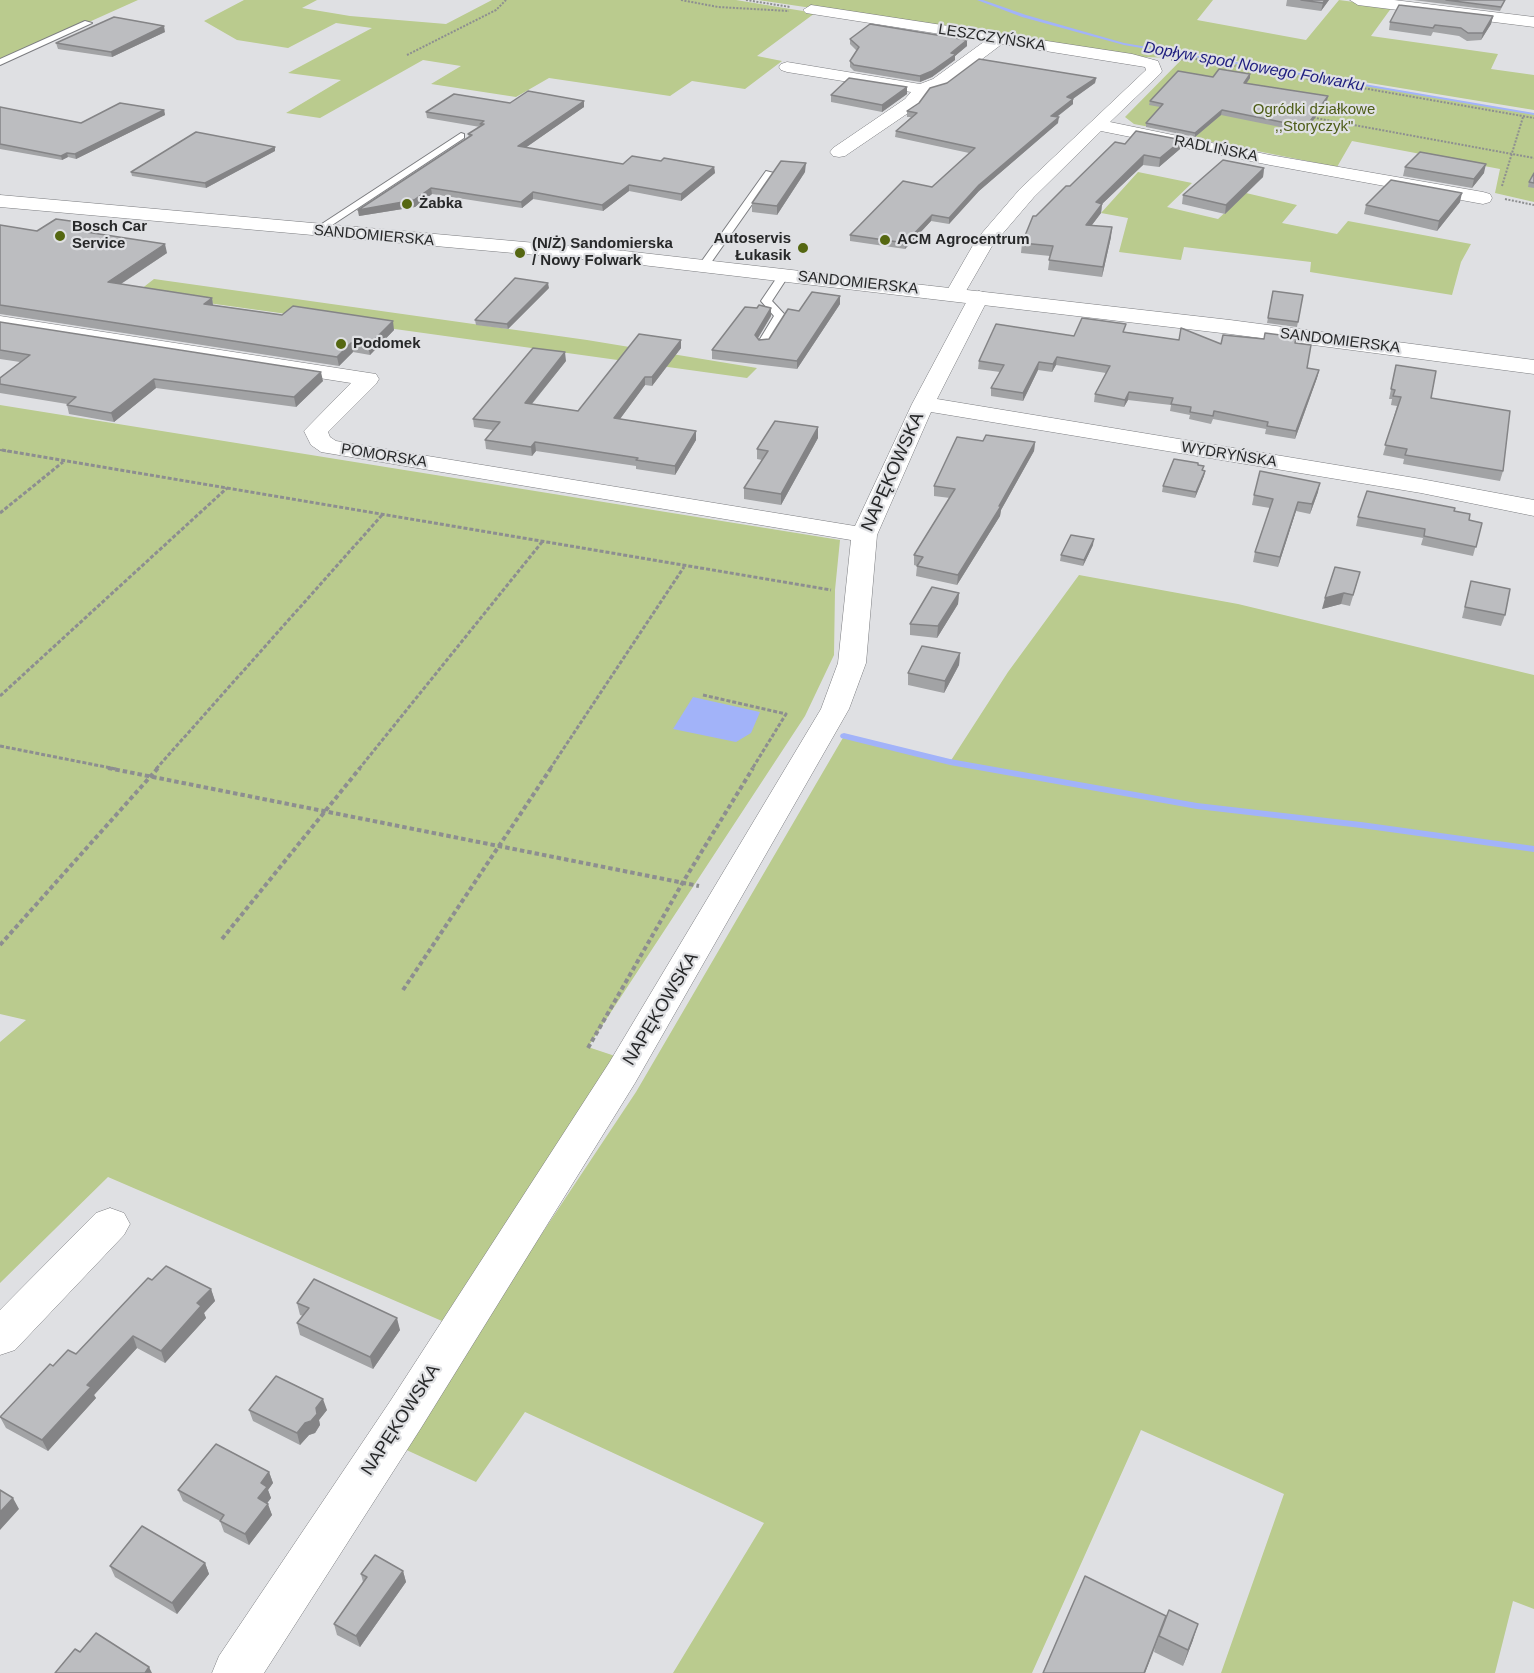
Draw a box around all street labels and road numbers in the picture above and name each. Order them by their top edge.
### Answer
street label: LESZCZYŃSKA [937,21,1047,55]
street label: RADLIŃSKA [1173,132,1259,166]
street label: SANDOMIERSKA [313,222,435,250]
street label: SANDOMIERSKA [797,268,919,298]
street label: SANDOMIERSKA [1279,325,1401,357]
street label: NAPĘKOWSKA [857,409,929,535]
street label: WYDRYŃSKA [1180,439,1278,471]
street label: POMORSKA [340,440,428,472]
street label: NAPĘKOWSKA [619,949,703,1069]
street label: NAPĘKOWSKA [357,1360,445,1480]

